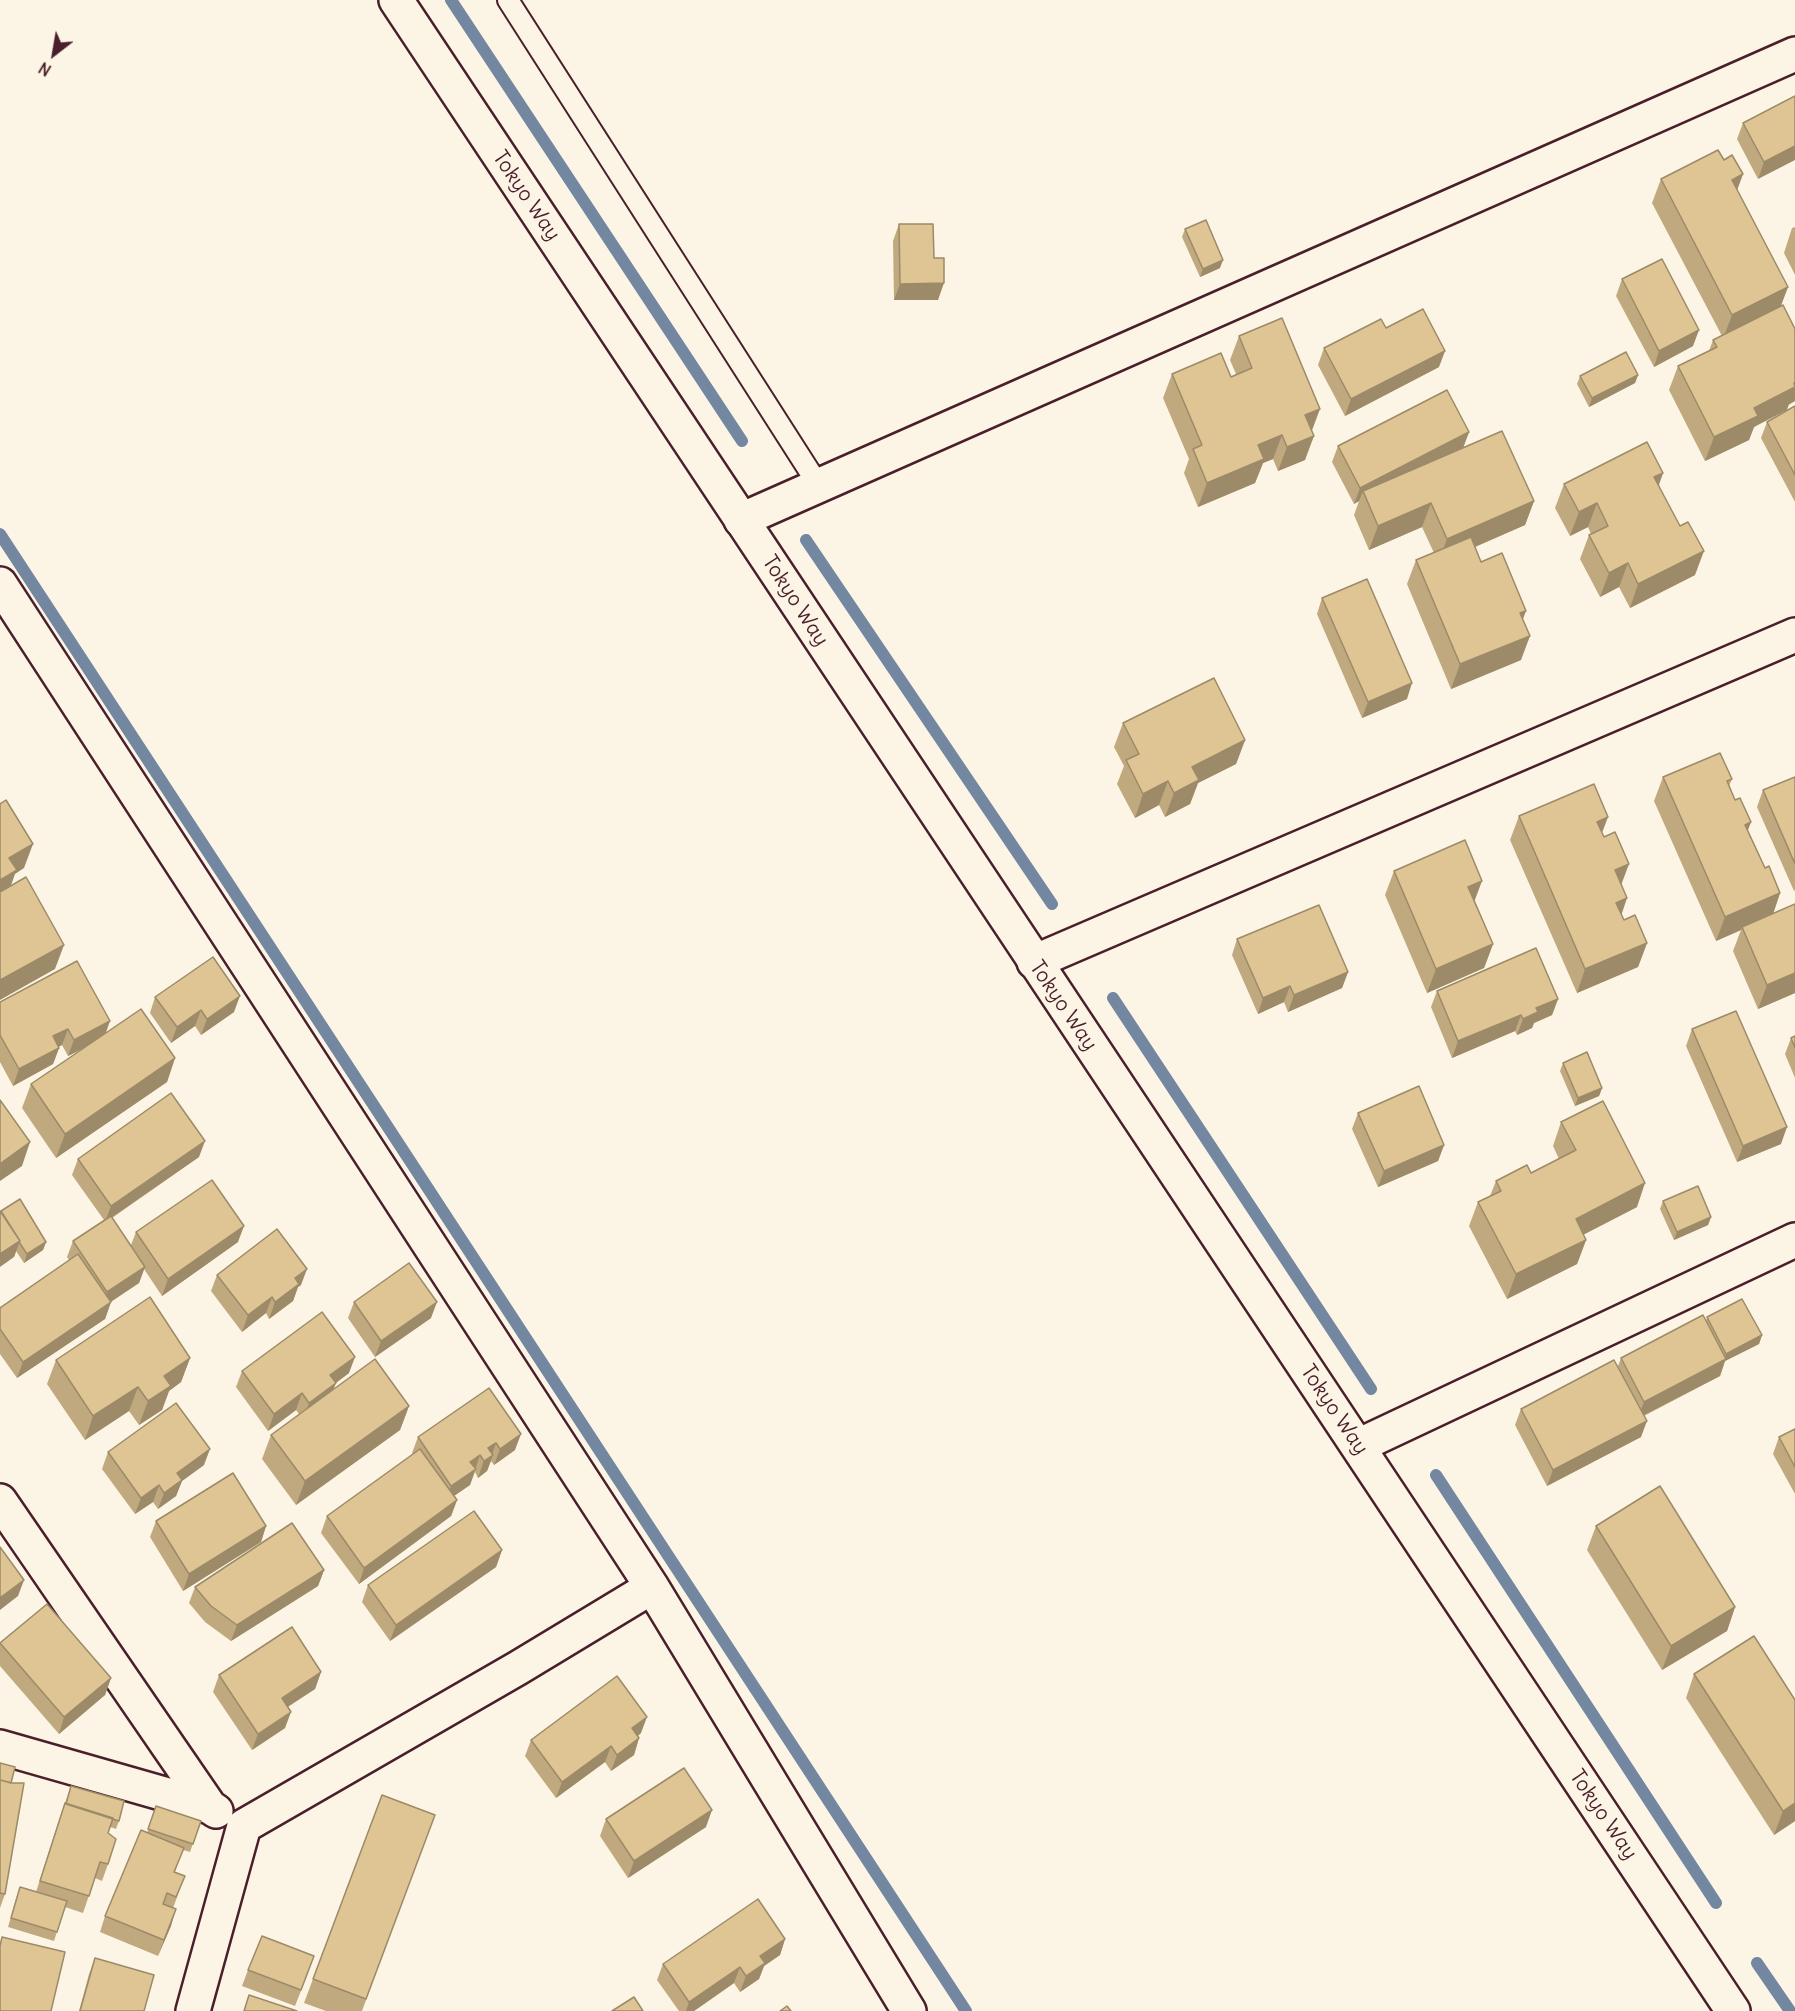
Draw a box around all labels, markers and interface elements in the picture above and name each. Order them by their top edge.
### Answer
north arrow [24,24,84,84]
text: N [35,58,55,81]
street label: Tokyo Way [487,146,565,246]
street label: Tokyo Way [756,551,834,651]
street label: Tokyo Way [1024,956,1102,1056]
street label: Tokyo Way [1295,1360,1373,1460]
street label: Tokyo Way [1564,1765,1642,1865]

